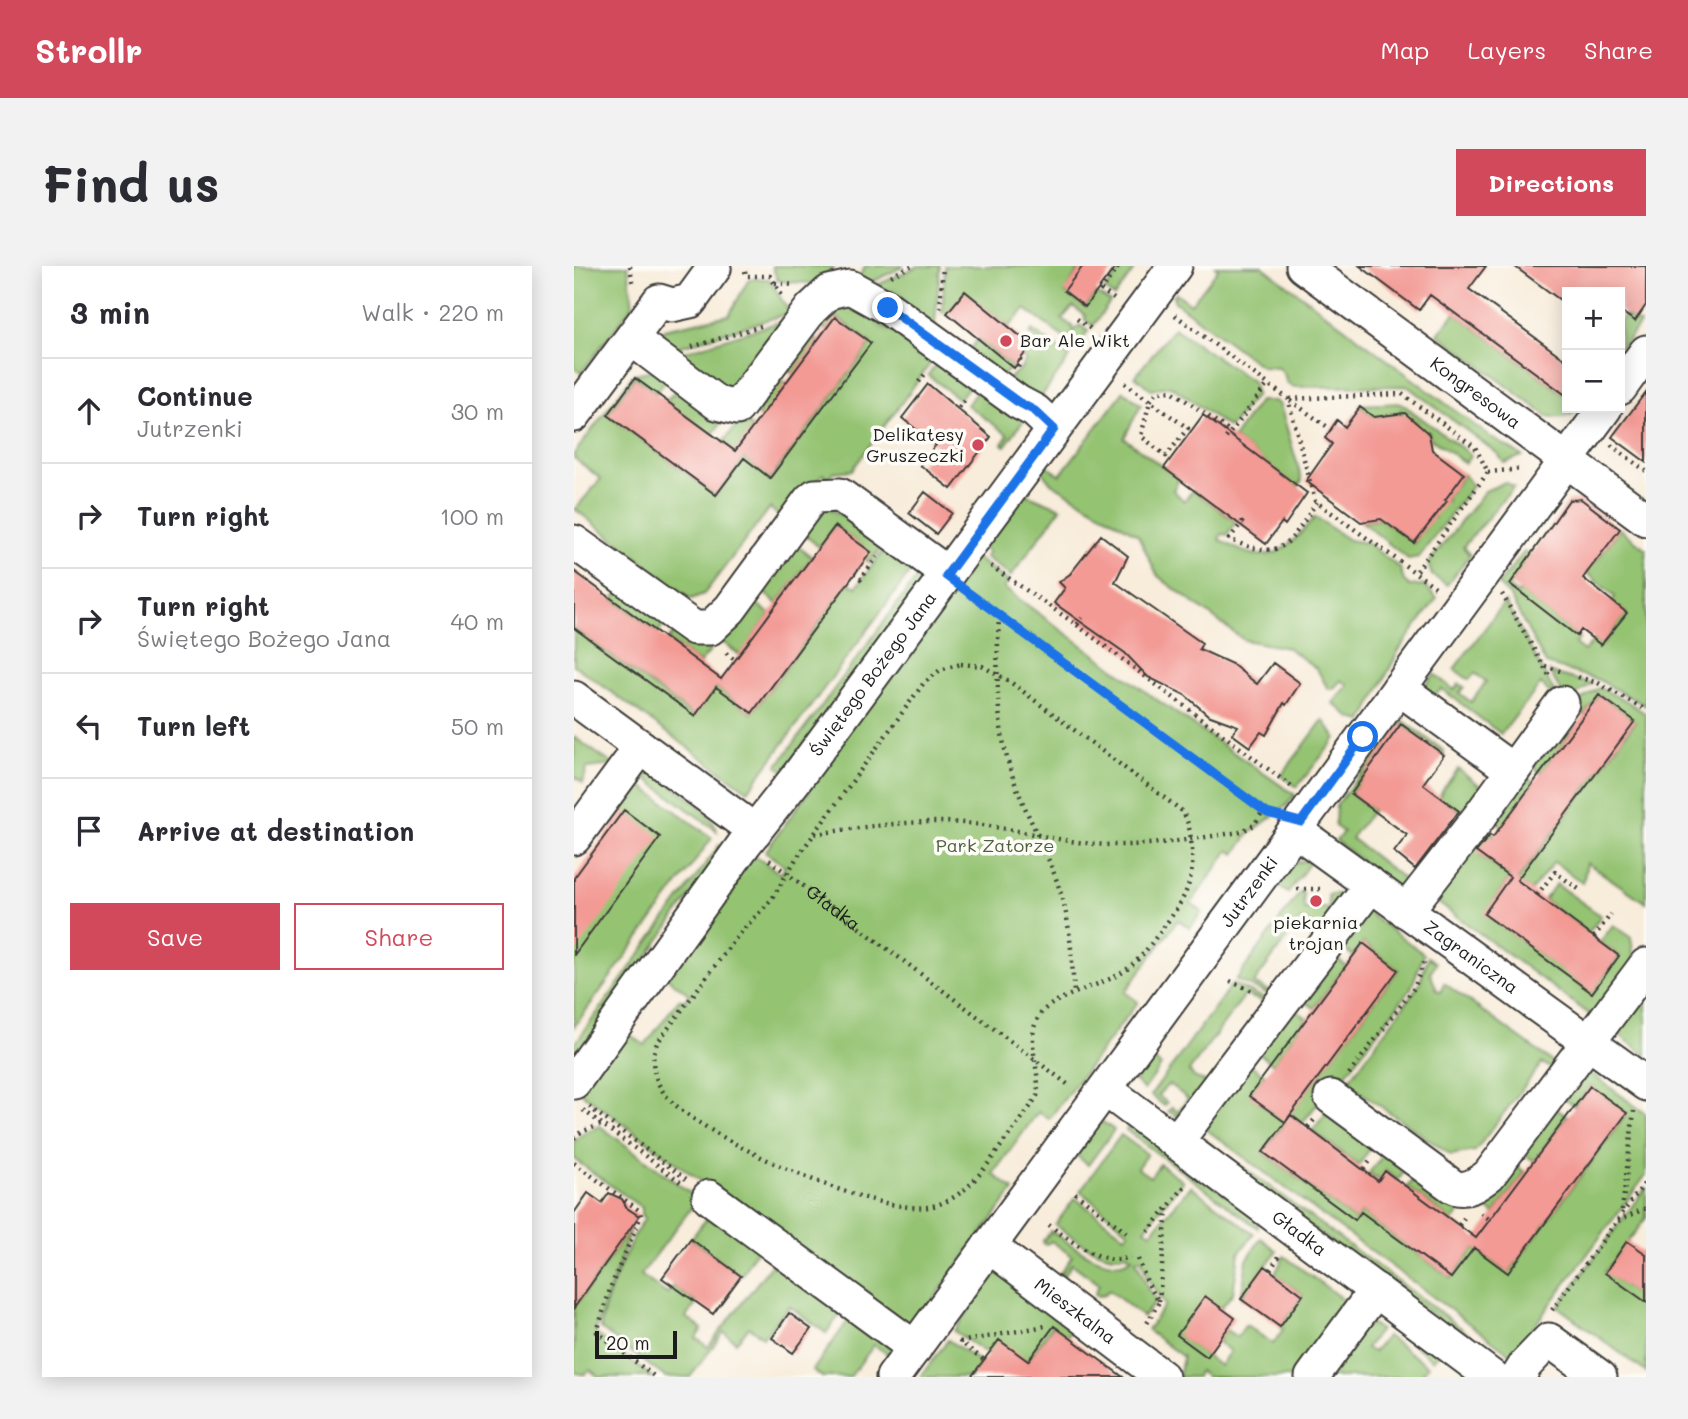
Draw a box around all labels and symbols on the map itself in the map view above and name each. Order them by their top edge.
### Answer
route end [872,292,903,323]
place label: Bar Ale Wikt [1020,328,1130,352]
marker: Bar Ale Wikt [998,333,1014,349]
street label: Kongresowa [1426,351,1526,434]
place label: Delikatesy Gruszeczki [866,422,964,467]
marker: Delikatesy Gruszeczki [970,437,986,453]
street label: Świętego Bożego Jana [804,586,941,761]
route start [1347,721,1378,752]
park label: Park Zatorze [936,833,1054,857]
street label: Jutrzenki [1214,851,1283,932]
street label: Gładka [801,879,866,936]
marker: piekarnia trojan [1308,893,1324,909]
place label: piekarnia trojan [1274,910,1358,955]
street label: Zagraniczna [1419,914,1524,999]
street label: Gładka [1268,1204,1332,1261]
street label: Mieszkalna [1030,1272,1121,1349]
scale bar [595,1328,677,1360]

